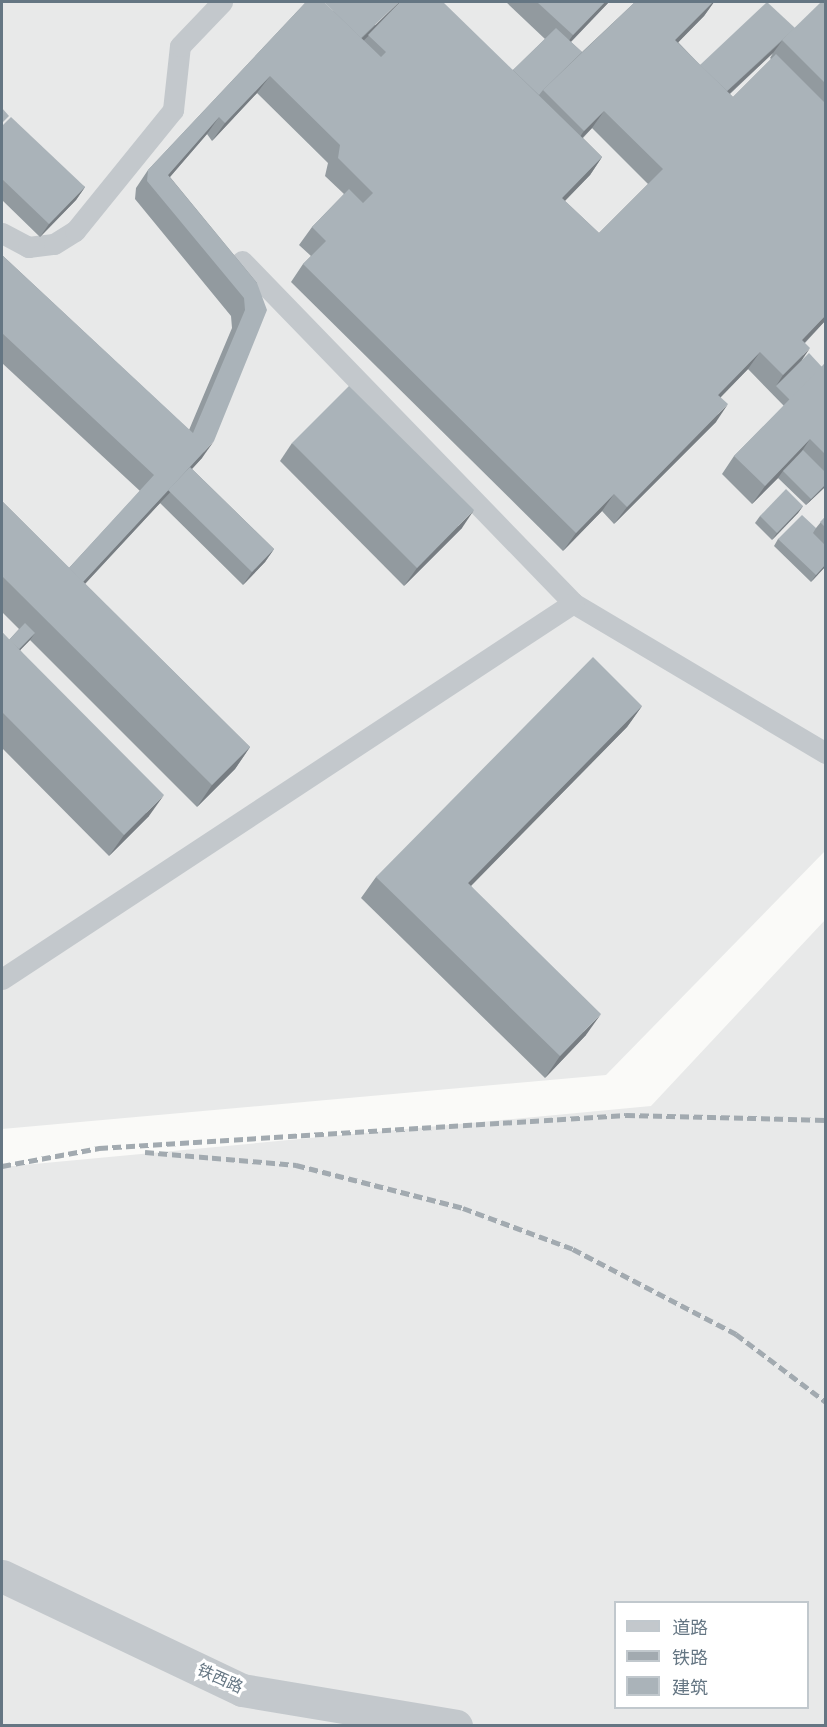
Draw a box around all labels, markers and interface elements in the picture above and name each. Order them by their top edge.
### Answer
legend [614,1601,809,1709]
text: 道路 [672,1617,708,1639]
text: 铁路 [672,1647,708,1669]
street label: 铁西路 [194,1660,246,1698]
text: 建筑 [672,1677,708,1699]

